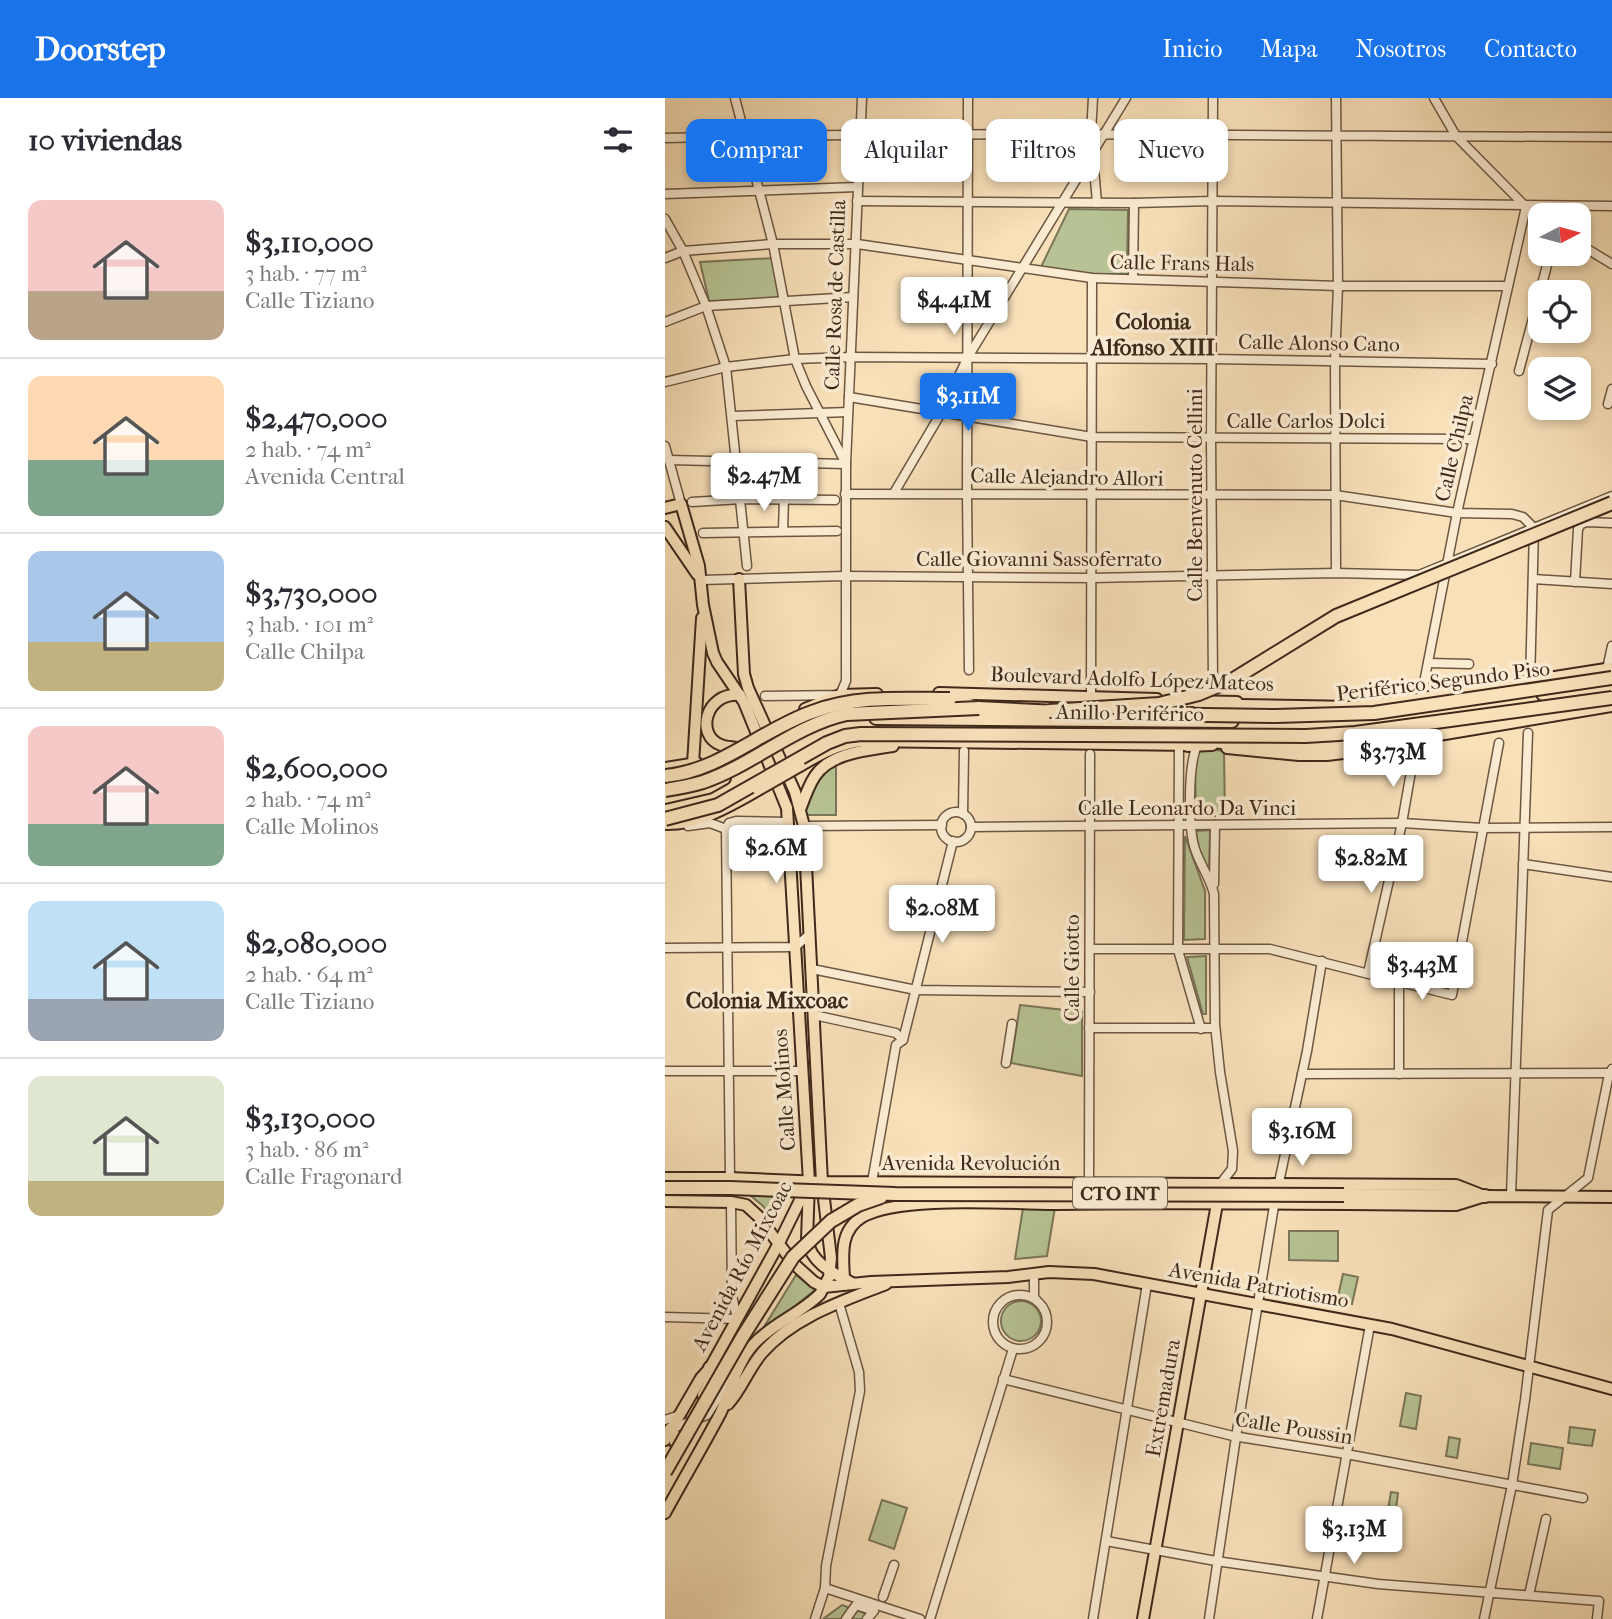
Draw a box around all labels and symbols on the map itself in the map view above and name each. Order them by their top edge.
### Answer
street label: Calle Rosa de Castilla [820,199,850,391]
north arrow [1528,203,1591,266]
street label: Calle Frans Hals [1110,250,1255,276]
pin: $4.41M [897,278,1011,337]
district label: Colonia Alfonso XIII [1089,308,1215,361]
street label: Calle Alonso Cano [1238,330,1400,356]
pin: $3.11M [911,374,1025,433]
street label: Calle Benvenuto Cellini [1183,388,1207,602]
street label: Calle Chilpa [1430,392,1478,504]
street label: Calle Carlos Dolci [1226,409,1386,433]
pin: $2.47M [707,454,821,513]
street label: Calle Alejandro Allori [970,463,1164,491]
street label: Calle Giovanni Sassoferrato [916,547,1162,571]
street label: Periférico Segundo Piso [1335,656,1551,706]
street label: Boulevard Adolfo López Mateos [990,662,1274,696]
street label: Anillo Periférico [1055,700,1204,726]
pin: $3.73M [1336,730,1450,789]
street label: Calle Leonardo Da Vinci [1078,796,1296,820]
pin: $2.6M [727,826,825,885]
pin: $2.82M [1314,836,1428,895]
pin: $2.08M [885,886,999,945]
street label: Calle Giotto [1060,914,1084,1022]
pin: $3.43M [1365,942,1479,1002]
district label: Colonia Mixcoac [686,987,848,1014]
street label: Calle Molinos [768,1028,800,1152]
pin: $3.16M [1245,1108,1359,1168]
street label: Avenida Revolución [881,1151,1060,1175]
street label: Avenida Río Mixcoac [687,1177,797,1356]
road number: CTO INT [1073,1177,1167,1208]
street label: Avenida Patriotismo [1166,1257,1351,1313]
street label: Extremadura [1141,1337,1185,1459]
street label: Calle Poussin [1234,1407,1354,1449]
pin: $3.13M [1297,1506,1411,1566]

